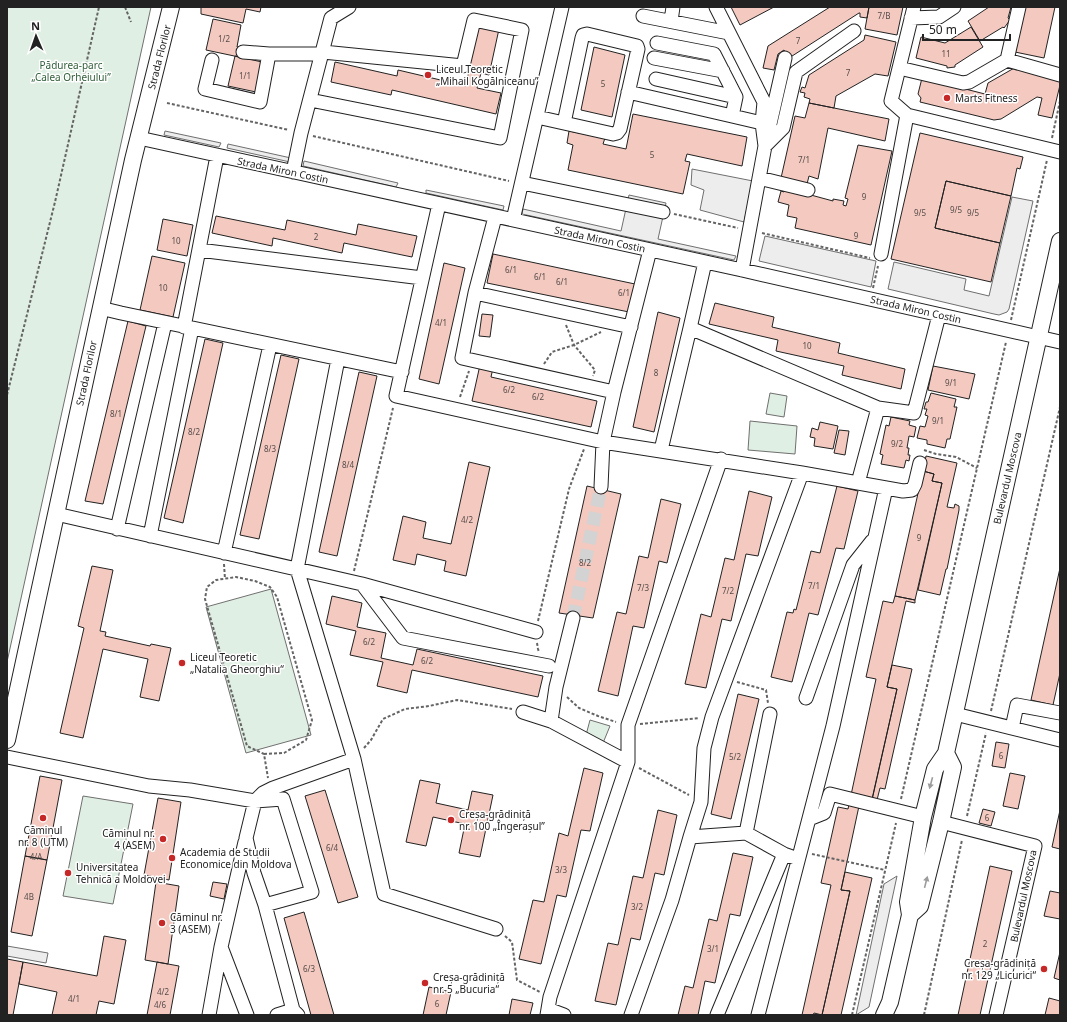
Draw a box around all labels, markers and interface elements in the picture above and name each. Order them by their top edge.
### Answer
house number: 7/B [878,10,890,21]
north arrow [16,16,56,56]
scale bar [923,16,1010,42]
text: N [31,18,40,33]
text: 50 m [929,21,957,38]
street label: Strada Florilor [144,23,174,91]
house number: 1/2 [218,33,230,44]
house number: 7 [796,35,801,46]
house number: 11 [941,48,951,59]
park label: Pădurea-parc „Calea Orheiului” [31,58,111,84]
place label: Liceul Teoretic „Mihail Kogălniceanu” [436,62,539,88]
house number: 7 [846,67,851,78]
house number: 1/1 [239,70,251,81]
marker: Liceul Teoretic „Mihail Kogălniceanu” [423,70,433,80]
house number: 5 [601,78,606,89]
place label: Marts Fitness [955,91,1018,105]
marker: Marts Fitness [942,93,952,103]
house number: 5 [650,149,655,160]
street label: Strada Miron Costin [236,153,330,187]
house number: 7/1 [798,154,810,165]
house number: 9 [862,191,867,202]
house number: 9/5 [950,204,962,215]
house number: 9/5 [914,207,926,218]
house number: 9/5 [967,207,979,218]
street label: Strada Miron Costin [553,222,647,256]
house number: 9 [854,230,859,241]
house number: 2 [314,231,319,242]
house number: 10 [171,235,181,246]
house number: 6/1 [505,264,517,275]
house number: 6/1 [534,271,546,282]
house number: 6/1 [556,276,568,287]
house number: 10 [158,282,168,293]
house number: 6/1 [618,287,630,298]
street label: Strada Miron Costin [869,292,963,326]
house number: 4/1 [435,317,447,328]
street label: Strada Florilor [72,339,100,407]
house number: 10 [802,340,812,351]
house number: 8 [654,367,659,378]
house number: 9/1 [945,377,957,388]
house number: 6/2 [503,384,515,395]
house number: 6/2 [532,391,544,402]
house number: 8/1 [110,408,122,419]
house number: 9/1 [932,415,944,426]
house number: 8/2 [188,426,200,437]
street label: Bulevardul Moscova [990,431,1024,525]
house number: 9/2 [891,438,903,449]
house number: 8/3 [264,443,276,454]
house number: 8/4 [342,459,354,470]
house number: 4/2 [461,514,473,525]
house number: 9 [917,532,922,543]
house number: 8/2 [579,557,591,568]
house number: 7/1 [808,580,820,591]
house number: 7/3 [637,582,649,593]
house number: 7/2 [722,585,734,596]
house number: 6/2 [363,636,375,647]
place label: Liceul Teoretic „Natalia Gheorghiu“ [190,650,284,676]
house number: 6/2 [421,655,433,666]
marker: Liceul Teoretic „Natalia Gheorghiu“ [177,658,187,668]
house number: 6 [999,750,1004,761]
house number: 5/2 [729,751,741,762]
one-way arrow [928,777,934,790]
place label: Creșa-grădiniță nr. 100 „Îngerașul” [459,807,545,833]
house number: 6 [985,812,990,823]
marker: Căminul nr. 8 (UTM) [38,813,48,823]
marker: Creșa-grădiniță nr. 100 „Îngerașul” [446,815,456,825]
place label: Căminul nr. 8 (UTM) [18,823,68,849]
place label: Căminul nr. 4 (ASEM) [102,826,155,852]
marker: Căminul nr. 4 (ASEM) [158,834,168,844]
house number: 6/4 [326,842,338,853]
place label: Academia de Studii Economice din Moldova [180,845,292,871]
street label: Bulevardul Moscova [1006,849,1040,943]
house number: 4/A [30,851,43,862]
marker: Academia de Studii Economice din Moldova [167,853,177,863]
place label: Universitatea Tehnică a Moldovei [76,860,166,886]
house number: 3/3 [555,864,567,875]
marker: Universitatea Tehnică a Moldovei [63,868,73,878]
one-way arrow [923,876,929,888]
house number: 4B [24,891,34,902]
house number: 3/2 [631,901,643,912]
place label: Căminul nr. 3 (ASEM) [170,910,223,936]
marker: Căminul nr. 3 (ASEM) [157,918,167,928]
house number: 2 [983,938,988,949]
house number: 3/1 [707,943,719,954]
place label: Creșa-grădiniță nr. 129 „Licurici“ [962,956,1036,982]
house number: 6/3 [303,963,315,974]
marker: Creșa-grădiniță nr. 129 „Licurici“ [1039,964,1049,974]
place label: Creșa-grădiniță nr. 5 „Bucuria“ [433,970,505,996]
marker: Creșa-grădiniță nr. 5 „Bucuria“ [420,978,430,988]
house number: 4/2 [157,986,169,997]
house number: 4/1 [68,993,80,1004]
house number: 6 [435,998,440,1009]
house number: 4/6 [154,999,166,1010]

